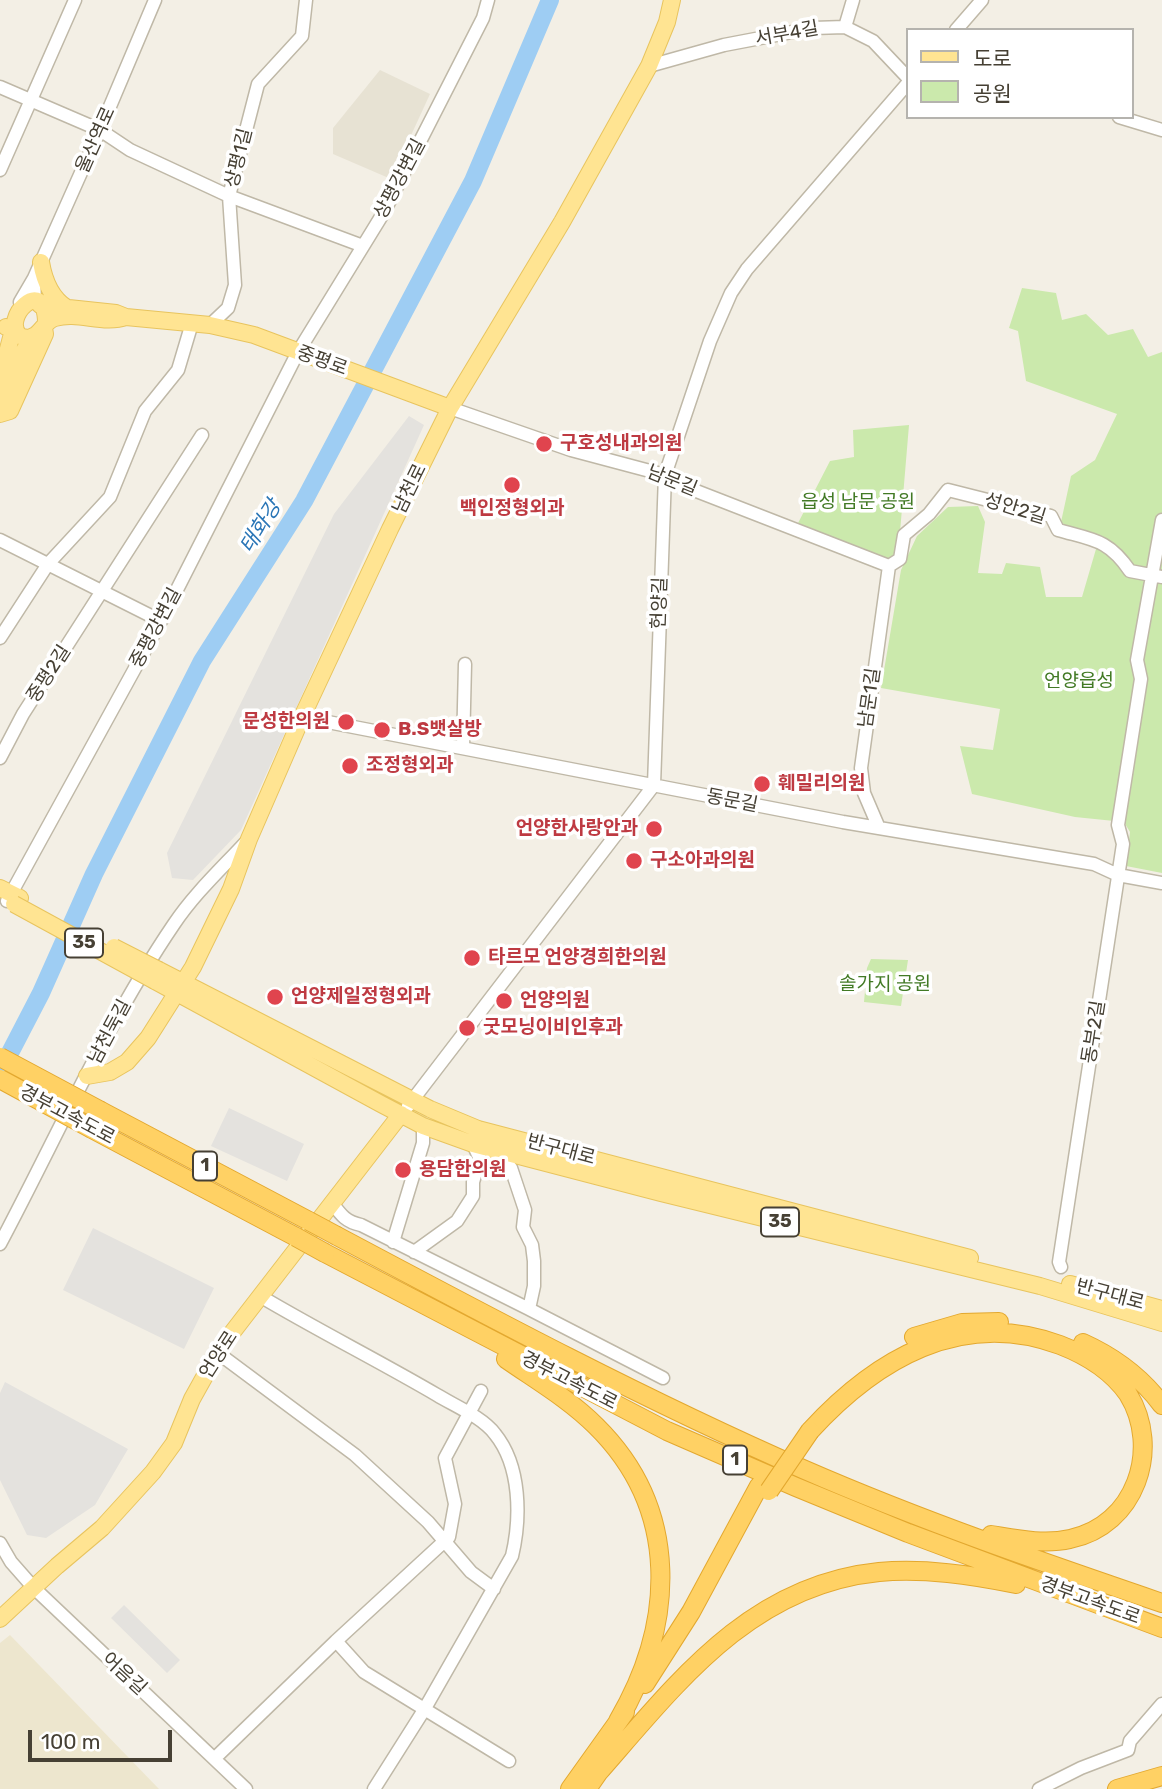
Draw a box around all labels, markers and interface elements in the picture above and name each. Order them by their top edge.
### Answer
street label: 서부4길 [753,17,821,51]
legend [906,28,1134,119]
text: 도로 [973,46,1012,71]
text: 공원 [973,81,1012,106]
street label: 울산역로 [71,103,121,177]
street label: 상평1길 [221,126,257,190]
street label: 상평강변길 [369,135,431,223]
street label: 중평로 [293,341,351,381]
place label: 구호성내과의원 [560,433,682,455]
marker: 구호성내과의원 [534,434,554,454]
street label: 남천로 [388,460,432,518]
street label: 남문길 [643,461,701,501]
marker: 백인정형외과 [502,475,522,495]
street label: 성안2길 [981,489,1049,529]
park label: 읍성 남문 공원 [801,492,915,514]
water label: 태화강 [235,496,287,558]
place label: 백인정형외과 [460,498,564,520]
street label: 헌양길 [648,576,672,630]
street label: 중평강변길 [125,584,187,672]
street label: 중평2길 [22,641,76,707]
street label: 남문1길 [854,666,886,730]
park label: 언양읍성 [1044,671,1114,693]
place label: 문성한의원 [243,711,330,733]
marker: 문성한의원 [336,712,356,732]
place label: B.S뱃살방 [398,719,482,741]
marker: B.S뱃살방 [372,720,392,740]
place label: 조정형외과 [366,755,453,777]
marker: 조정형외과 [340,756,360,776]
place label: 훼밀리의원 [778,773,865,795]
marker: 훼밀리의원 [752,774,772,794]
street label: 동문길 [704,785,760,817]
place label: 언양한사랑안과 [516,818,638,840]
marker: 언양한사랑안과 [644,819,664,839]
place label: 구소아과의원 [650,850,755,872]
marker: 구소아과의원 [624,851,644,871]
road number: 35 [65,928,103,958]
place label: 타르모 언양경희한의원 [488,947,667,969]
marker: 타르모 언양경희한의원 [462,948,482,968]
park label: 솔가지 공원 [839,974,931,996]
place label: 언양제일정형외과 [291,986,431,1008]
marker: 언양제일정형외과 [265,987,285,1007]
place label: 언양의원 [520,990,590,1012]
marker: 언양의원 [494,991,514,1011]
street label: 남천둑길 [84,996,136,1068]
street label: 동부2길 [1078,999,1110,1065]
place label: 굿모닝이비인후과 [483,1017,623,1039]
marker: 굿모닝이비인후과 [457,1018,477,1038]
street label: 경부고속도로 [15,1080,119,1150]
street label: 반구대로 [524,1130,598,1170]
road number: 1 [193,1152,217,1181]
place label: 용담한의원 [419,1159,506,1181]
marker: 용담한의원 [393,1160,413,1180]
road number: 35 [761,1208,799,1237]
street label: 반구대로 [1073,1275,1147,1315]
street label: 언양로 [195,1327,243,1383]
street label: 경부고속도로 [517,1347,621,1415]
road number: 1 [723,1446,747,1475]
street label: 경부고속도로 [1037,1572,1143,1630]
street label: 어음길 [97,1648,151,1700]
scale bar [32,1716,175,1760]
text: 100 m [41,1729,100,1754]

